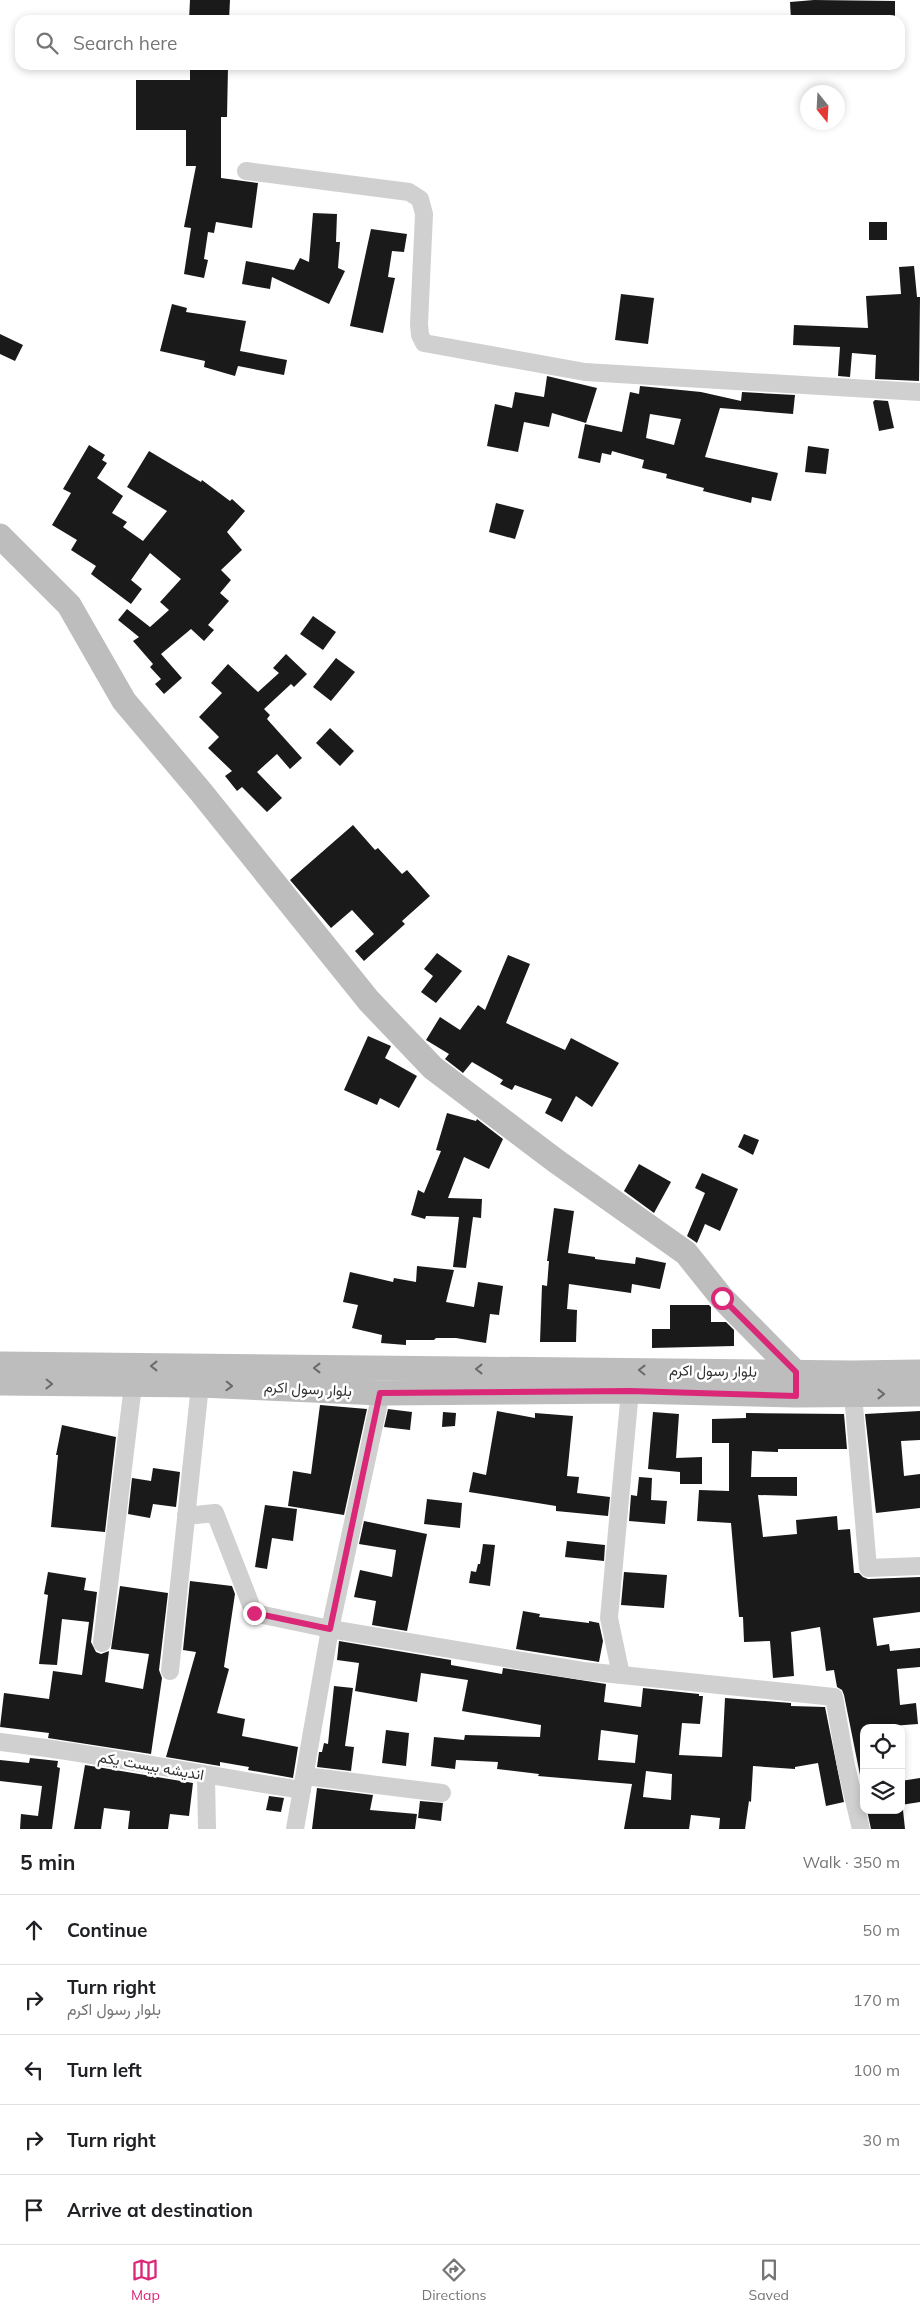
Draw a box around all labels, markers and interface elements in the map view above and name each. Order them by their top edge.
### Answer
search box [15,15,905,70]
icon: search [33,29,61,57]
text: Search here [73,31,177,55]
north arrow [800,85,845,130]
route start [711,1287,734,1310]
street label: بلوار رسول اکرم [669,1360,757,1382]
one-way arrow [150,1361,158,1371]
one-way arrow [313,1363,320,1373]
one-way arrow [475,1364,483,1374]
one-way arrow [638,1365,646,1375]
street label: بلوار رسول اکرم [264,1377,352,1401]
one-way arrow [45,1379,53,1389]
one-way arrow [225,1380,233,1391]
one-way arrow [878,1389,885,1399]
route end [243,1602,266,1625]
map controls [860,1724,905,1814]
button: locate [860,1724,905,1769]
street label: اندیشه بیست یکم [97,1747,205,1785]
button: layers [860,1769,905,1814]
text: 5 min [20,1849,75,1875]
text: Walk · 350 m [802,1852,900,1872]
icon: ahead [20,1916,48,1944]
text: Continue [67,1918,147,1942]
text: 50 m [863,1920,900,1940]
text: Turn right [67,1975,156,1999]
icon: right [20,1986,48,2014]
text: 170 m [853,1990,900,2010]
text: بلوار رسول اکرم [67,1999,161,2019]
icon: left [20,2056,48,2084]
text: Turn left [67,2058,142,2082]
text: 100 m [853,2060,900,2080]
icon: right [20,2126,48,2154]
text: Turn right [67,2128,156,2152]
text: 30 m [863,2130,900,2150]
icon: arrive [20,2196,48,2224]
text: Arrive at destination [67,2198,253,2222]
tab: Map [131,2256,160,2304]
tab: Directions [422,2256,487,2304]
tab: Saved [749,2256,789,2304]

